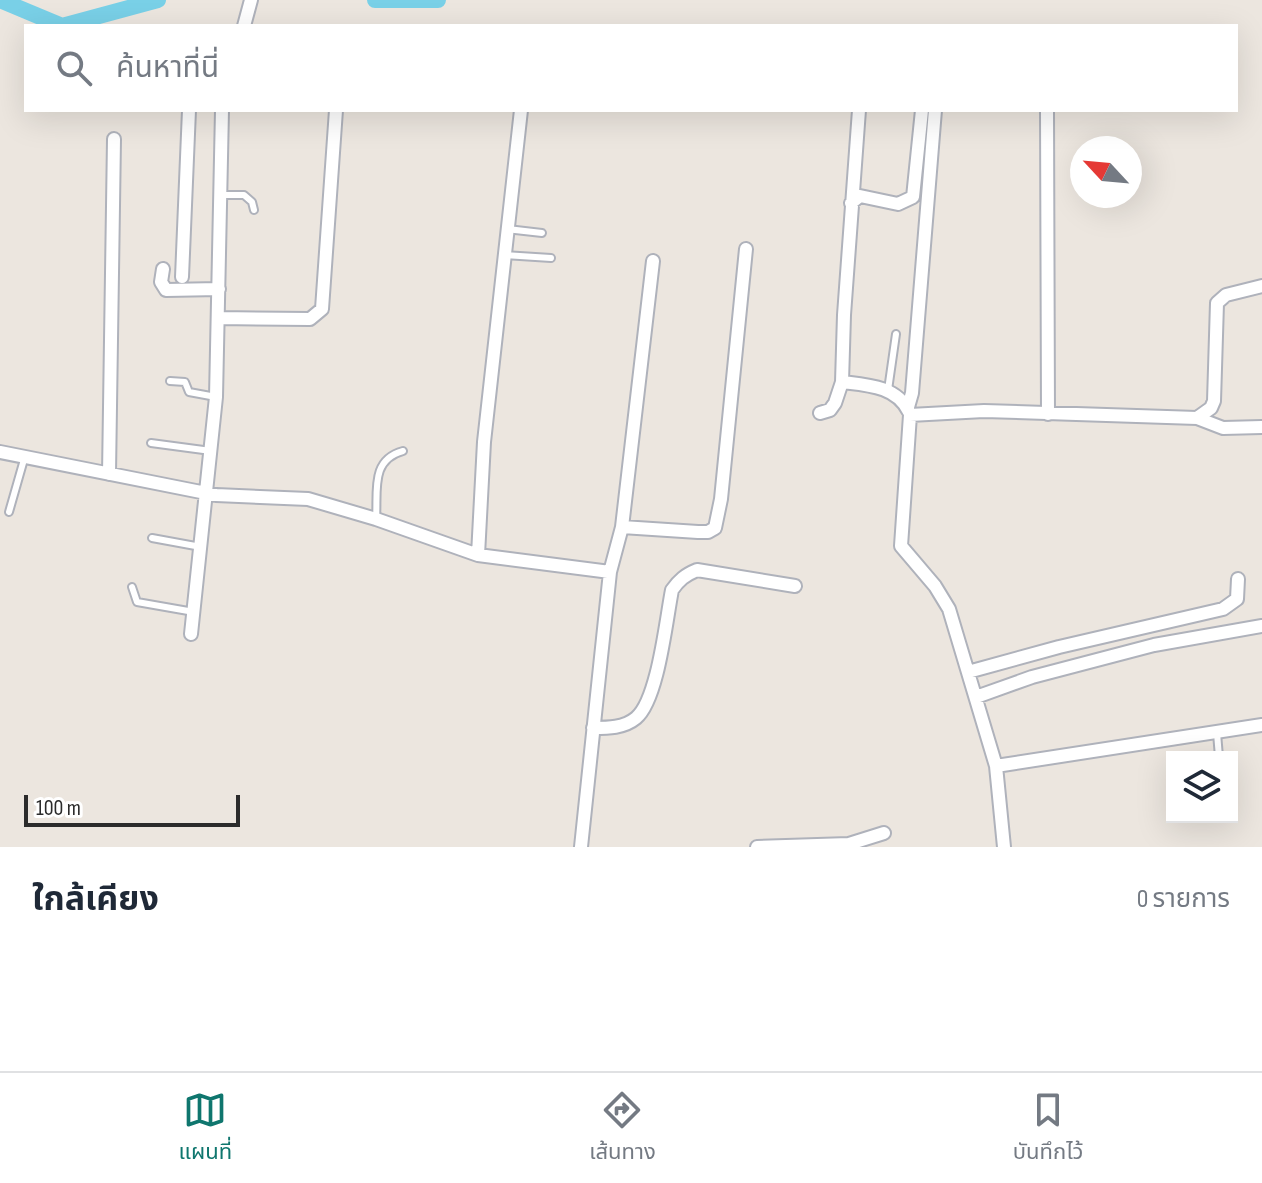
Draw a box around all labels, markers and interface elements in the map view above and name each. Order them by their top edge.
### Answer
search box [24,24,1238,112]
icon: search [52,46,96,90]
text: ค้นหาที่นี่ [116,50,219,86]
north arrow [1070,136,1142,208]
map controls [1166,751,1238,823]
button: layers [1166,751,1238,823]
scale bar [24,791,240,827]
text: 100 m [36,795,81,822]
text: ใกล้เคียง [32,879,159,920]
text: 0 รายการ [1137,884,1230,915]
tab: แผนที่ [179,1088,232,1169]
tab: เส้นทาง [589,1088,656,1169]
tab: บันทึกไว้ [1013,1088,1083,1169]

